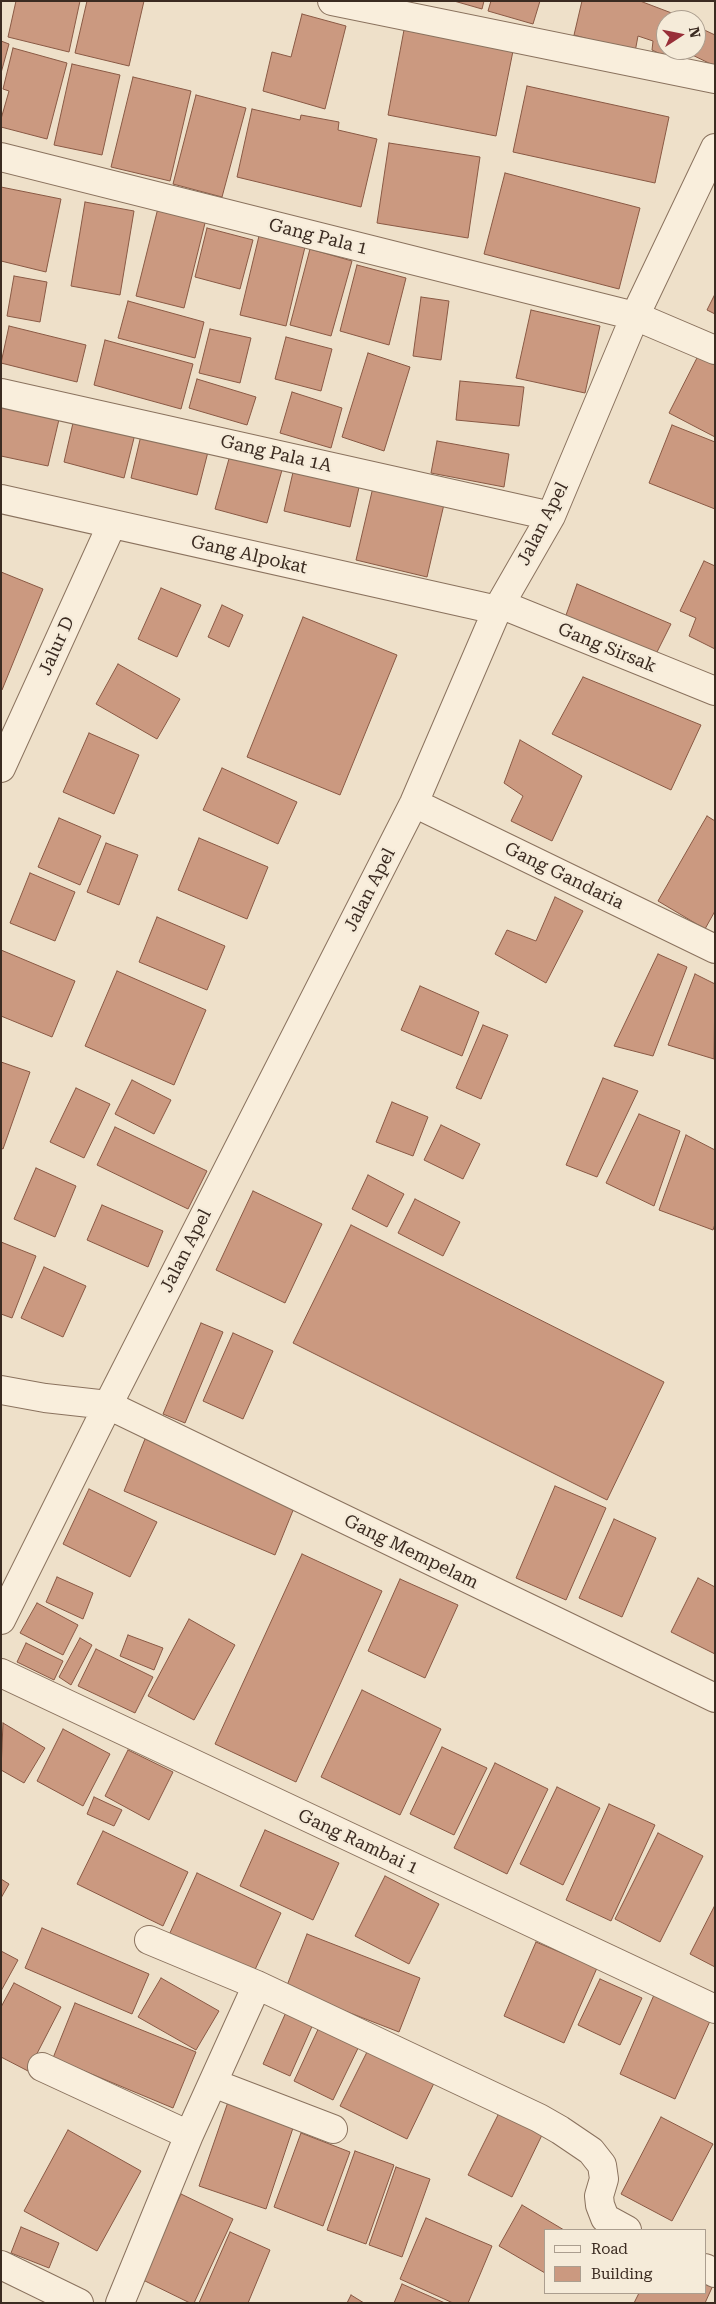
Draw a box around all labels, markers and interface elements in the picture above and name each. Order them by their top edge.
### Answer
north arrow [656,10,706,60]
text: N [686,26,704,39]
street label: Gang Pala 1 [266,214,370,260]
street label: Gang Pala 1A [218,431,334,477]
street label: Jalan Apel [513,479,573,569]
street label: Gang Alpokat [189,531,309,579]
street label: Jalur D [34,613,80,679]
street label: Gang Sirsak [555,618,659,678]
street label: Gang Gandaria [501,838,627,914]
street label: Jalan Apel [340,845,400,935]
street label: Jalan Apel [156,1206,216,1296]
street label: Gang Mempelam [340,1510,482,1594]
street label: Gang Rambai 1 [294,1805,422,1879]
legend [544,2229,706,2294]
text: Road [591,2240,628,2258]
text: Building [591,2265,652,2283]

